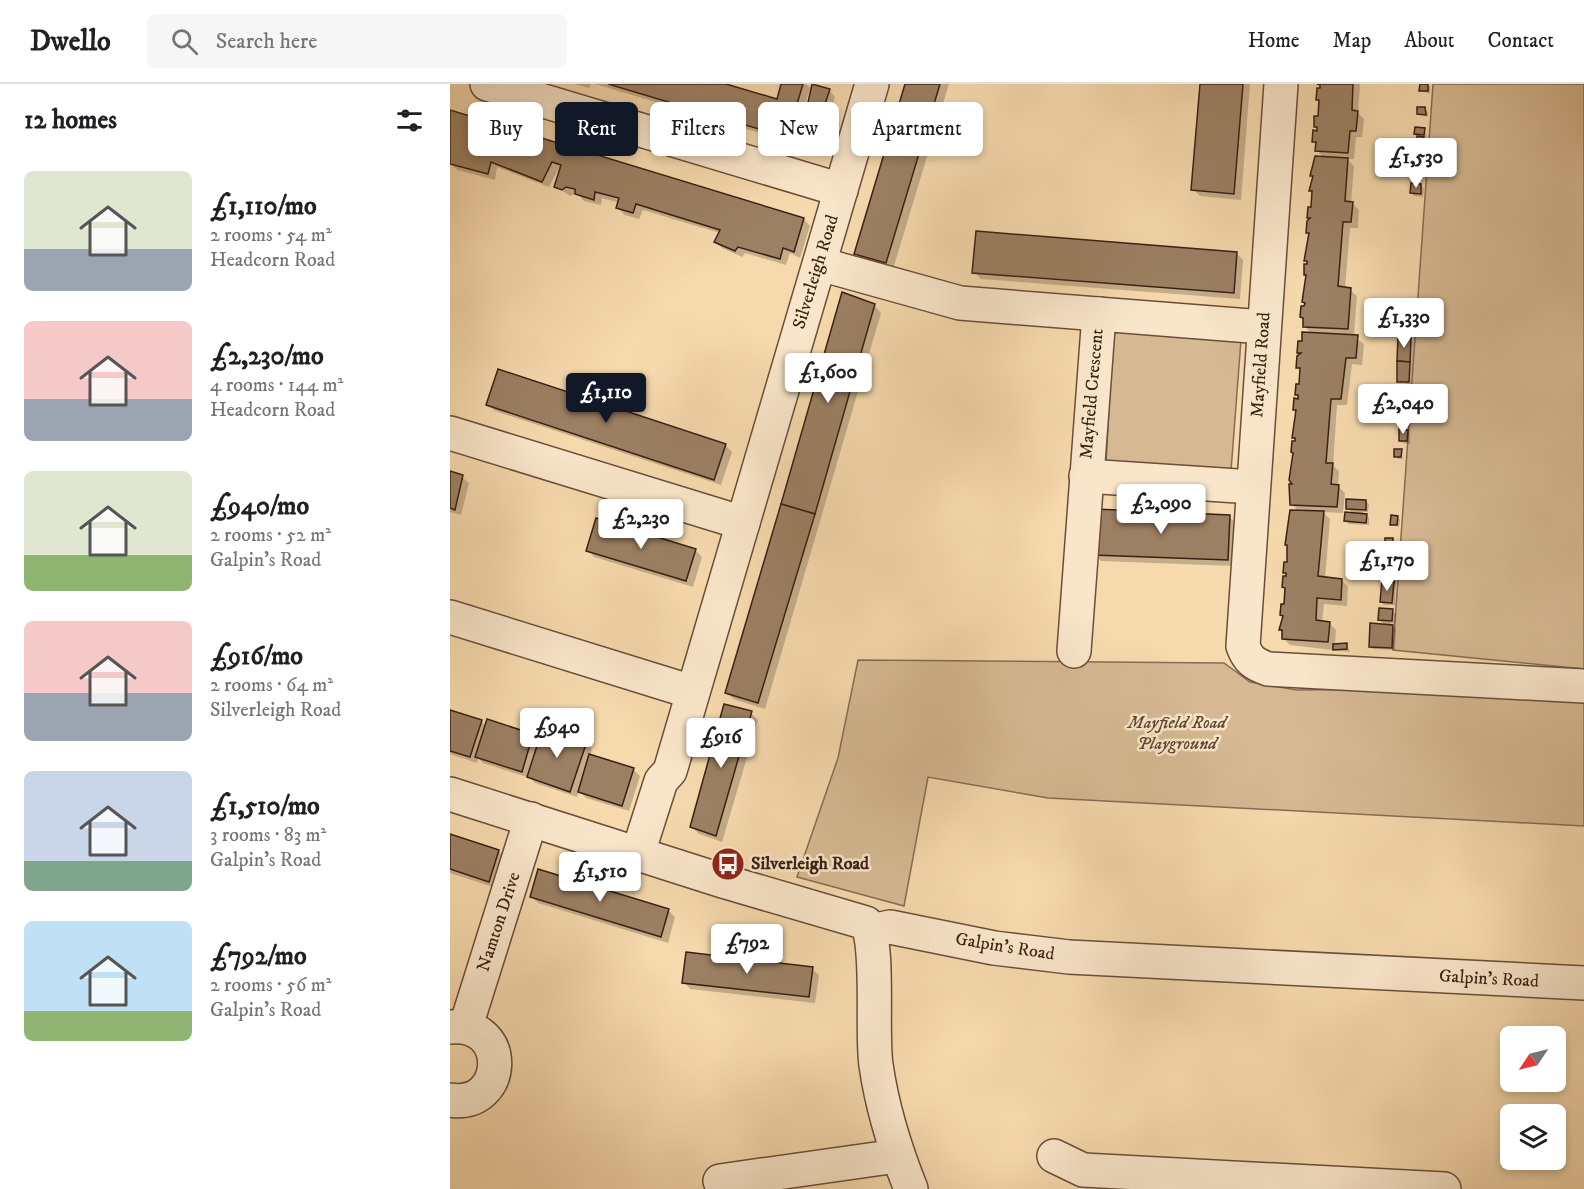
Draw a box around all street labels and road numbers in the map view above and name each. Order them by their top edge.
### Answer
street label: Silverleigh Road [788,212,844,332]
street label: Mayfield Road [1246,312,1276,418]
street label: Mayfield Crescent [1075,328,1109,460]
street label: Namton Drive [473,869,525,975]
street label: Galpin's Road [954,928,1056,966]
street label: Galpin's Road [1438,965,1540,993]

